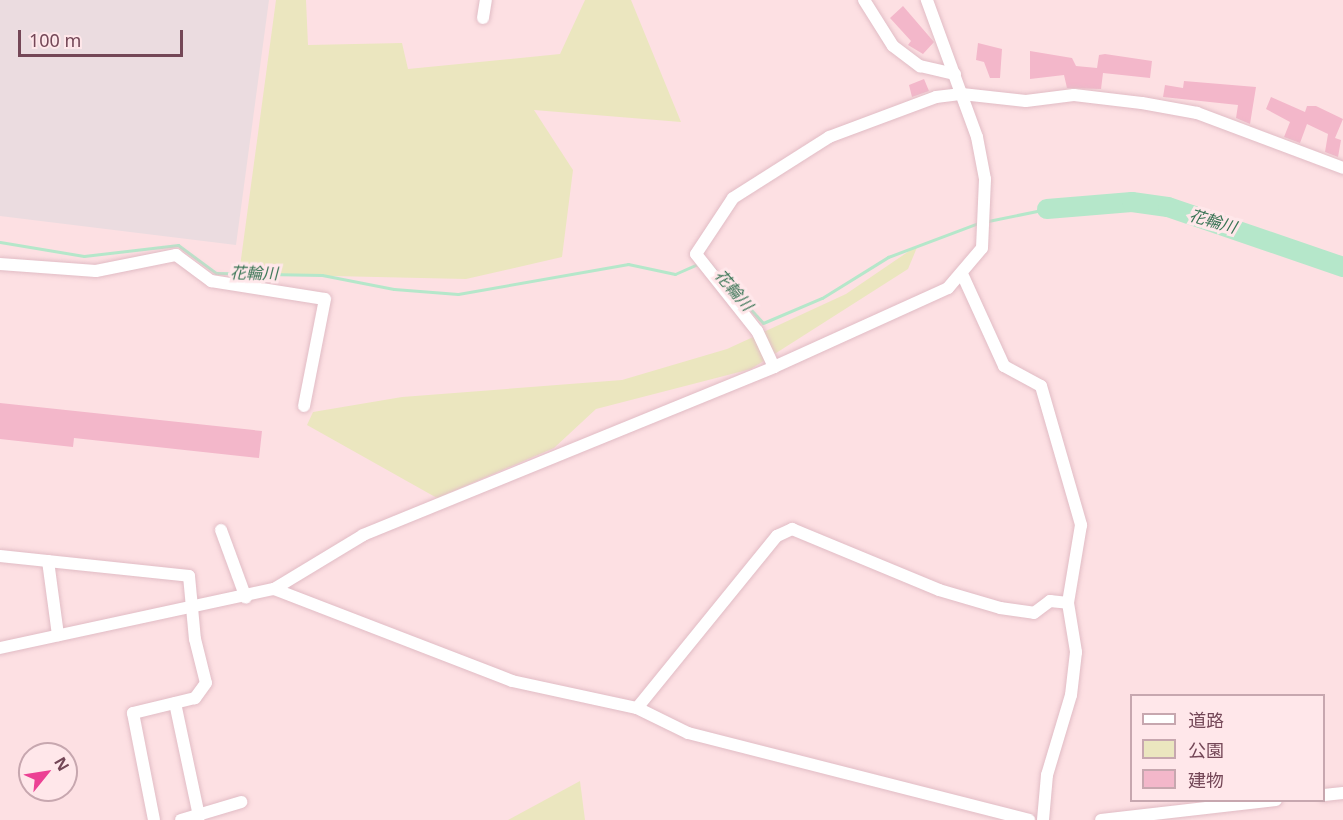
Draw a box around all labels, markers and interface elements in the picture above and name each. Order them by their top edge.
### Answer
scale bar [21,18,186,56]
text: 100 m [29,28,81,52]
water label: 花輪川 [1187,205,1239,237]
water label: 花輪川 [230,263,278,283]
water label: 花輪川 [711,266,757,314]
legend [1130,694,1325,802]
text: 道路 [1188,708,1224,732]
text: 公園 [1188,738,1224,762]
north arrow [18,742,78,802]
text: N [49,753,75,775]
text: 建物 [1188,768,1224,792]

